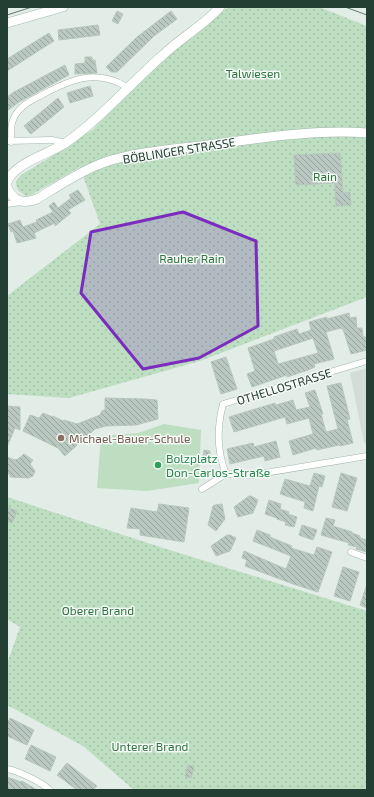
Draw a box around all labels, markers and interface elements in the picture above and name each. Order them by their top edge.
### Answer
park label: Talwiesen [226,66,280,80]
street label: BÖBLINGER STRASSE [122,134,237,166]
park label: Rain [313,169,337,183]
park label: Rauher Rain [159,251,225,265]
street label: OTHELLOSTRASSE [235,365,333,407]
place label: Michael-Bauer-Schule [69,431,190,445]
marker: Michael-Bauer-Schule [56,433,66,443]
place label: Bolzplatz Don-Carlos-Straße [166,451,270,479]
marker: Bolzplatz Don-Carlos-Straße [153,460,163,470]
park label: Oberer Brand [62,603,134,617]
park label: Unterer Brand [111,739,189,753]

